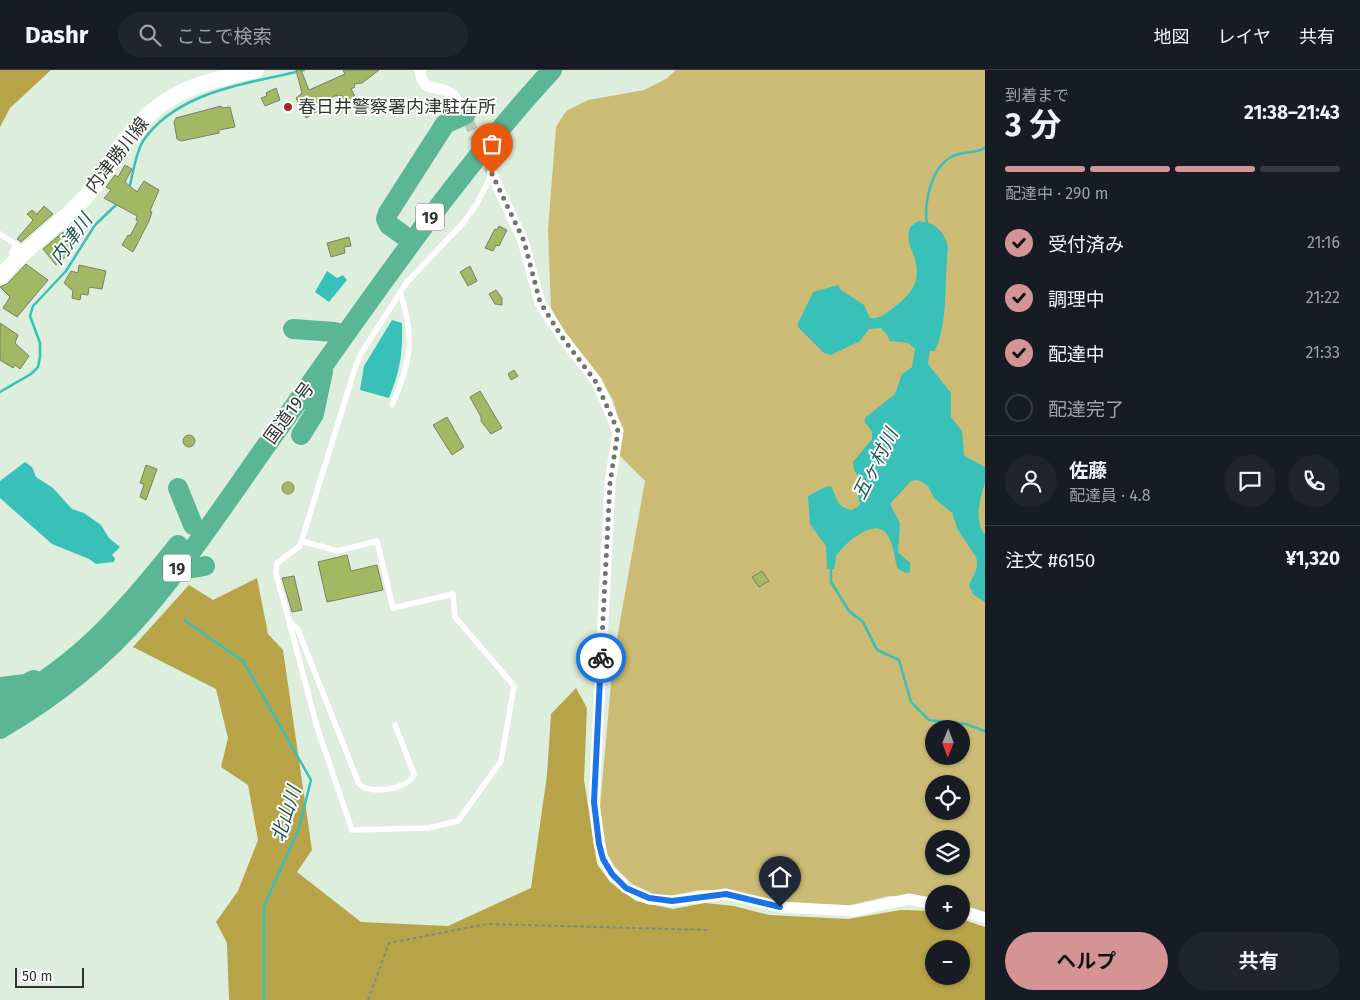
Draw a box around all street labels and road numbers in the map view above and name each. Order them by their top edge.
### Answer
street label: 内津勝川線 [81,113,153,197]
road number: 19 [416,204,444,230]
street label: 国道19号 [259,378,319,448]
road number: 19 [163,554,191,582]

